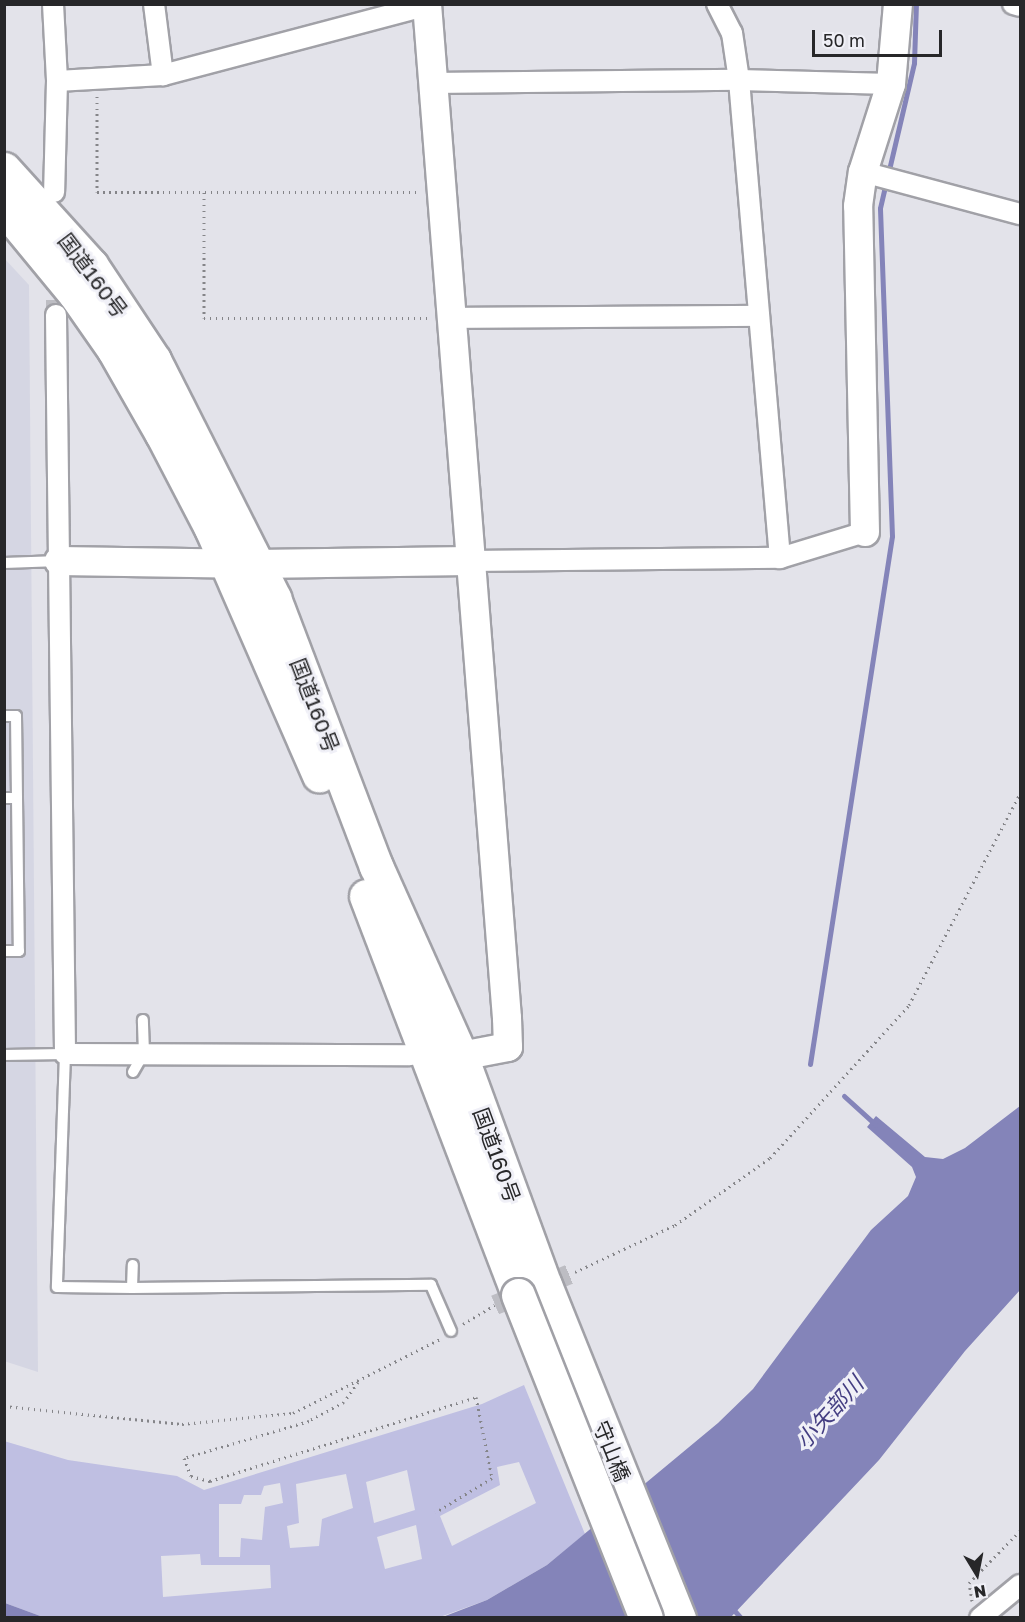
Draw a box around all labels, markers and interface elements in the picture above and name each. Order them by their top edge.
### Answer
scale bar [815,18,946,56]
text: 50 m [823,29,865,51]
street label: 国道160号 [53,228,133,322]
street label: 国道160号 [286,654,344,756]
street label: 国道160号 [468,1104,526,1206]
water label: 小矢部川 [790,1370,868,1454]
street label: 守山橋 [589,1417,635,1485]
north arrow [947,1544,1007,1604]
text: N [972,1581,988,1603]

